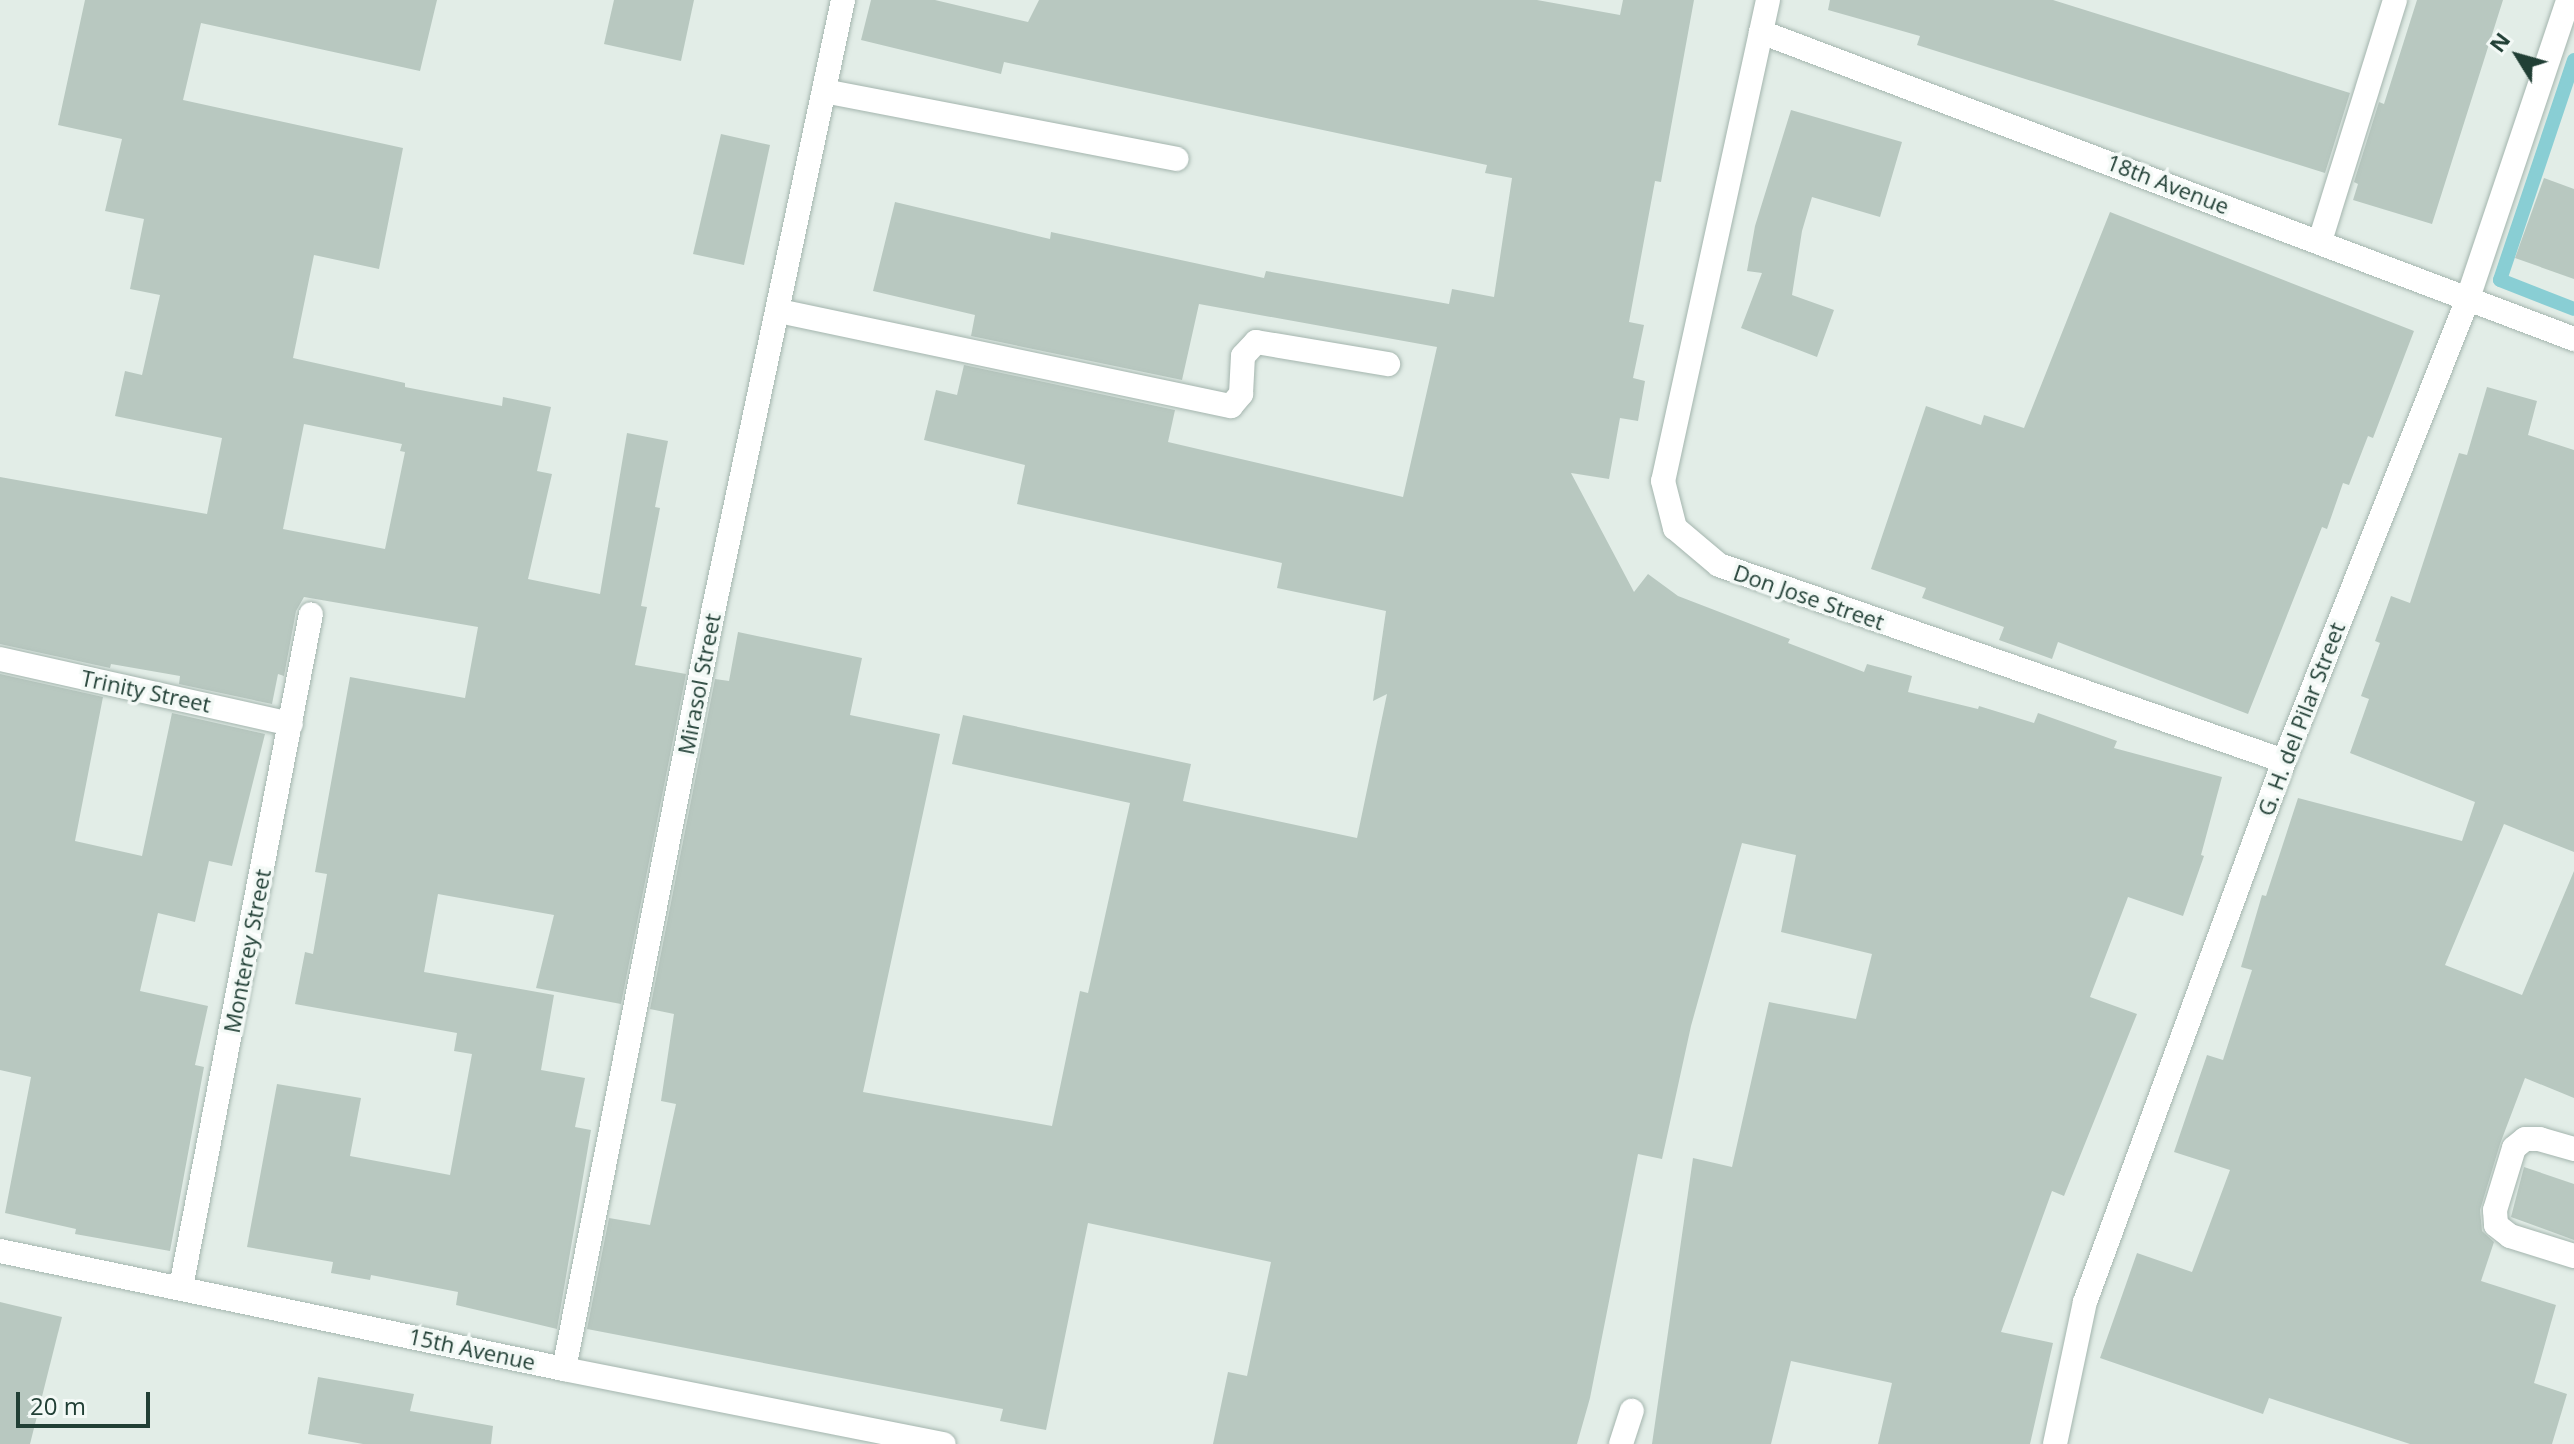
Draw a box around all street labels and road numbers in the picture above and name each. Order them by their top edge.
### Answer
street label: 18th Avenue [2103,149,2233,219]
street label: Don Jose Street [1730,559,1888,635]
street label: Mirasol Street [672,611,726,757]
street label: G. H. del Pilar Street [2252,619,2350,819]
street label: Trinity Street [79,664,213,718]
street label: Monterey Street [218,867,276,1035]
street label: 15th Avenue [406,1323,538,1375]

